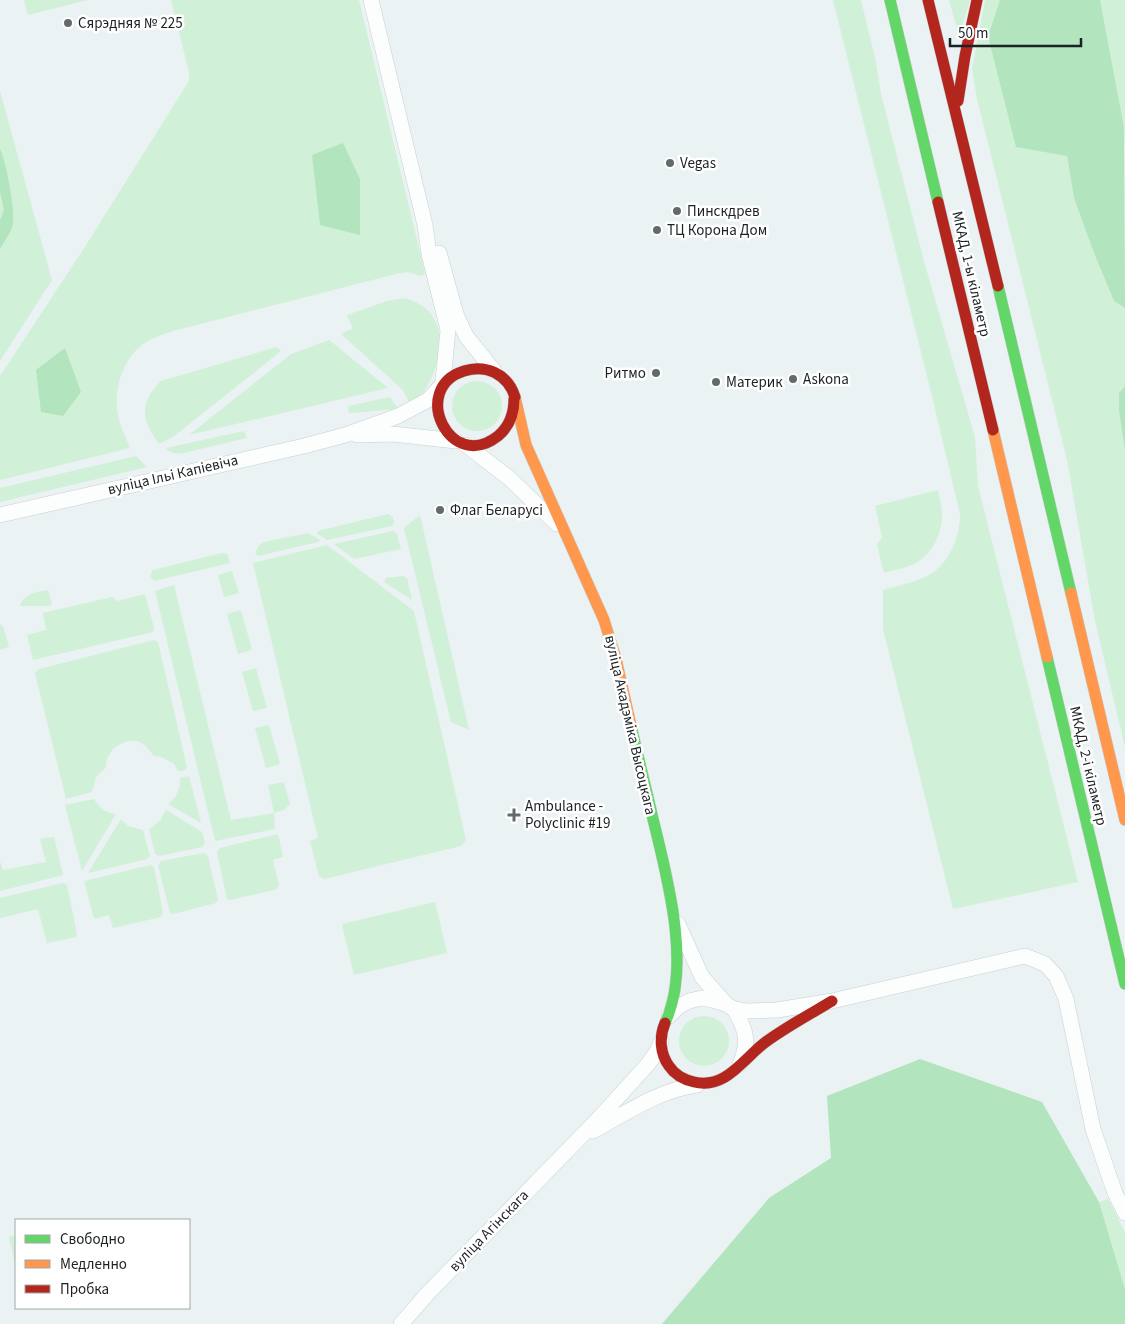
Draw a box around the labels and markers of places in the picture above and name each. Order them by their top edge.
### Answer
place label: Сярэдняя № 225 [78,13,183,34]
marker: Сярэдняя № 225 [62,17,74,29]
place label: Vegas [680,153,716,174]
marker: Vegas [664,157,676,169]
place label: Пинскдрев [687,201,760,222]
marker: Пинскдрев [671,205,683,217]
place label: ТЦ Корона Дом [667,220,767,241]
marker: ТЦ Корона Дом [651,224,663,236]
place label: Ритмо [605,363,646,384]
marker: Ритмо [650,367,662,379]
place label: Askona [803,369,849,390]
place label: Материк [726,372,783,393]
marker: Askona [787,373,799,385]
marker: Материк [710,376,722,388]
place label: Флаг Беларусі [450,500,543,521]
marker: Флаг Беларусі [434,504,446,516]
place label: Ambulance - Polyclinic #19 [525,796,611,834]
marker: Ambulance - Polyclinic #19 [507,808,521,822]

